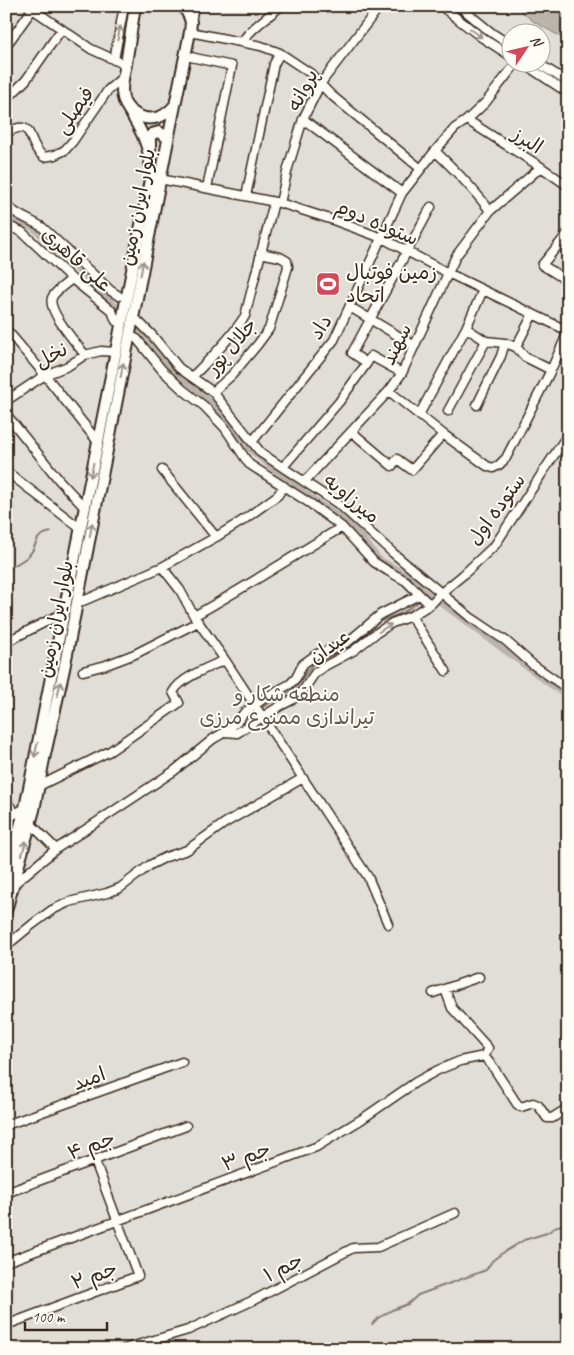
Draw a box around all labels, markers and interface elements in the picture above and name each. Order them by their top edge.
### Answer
north arrow [502,22,552,72]
one-way arrow [114,26,124,42]
one-way arrow [469,27,482,38]
text: N [527,32,547,51]
street label: پروانه [281,65,324,116]
street label: فیصلی [49,82,100,139]
street label: البرز [506,120,548,159]
street label: بلوار ایران زمین [114,146,161,268]
street label: ستوده دوم [330,194,422,254]
street label: علی قاهری [36,221,117,297]
place label: زمین فوتبال اتحاد [346,260,437,308]
one-way arrow [138,261,148,277]
sports icon: زمین فوتبال اتحاد [315,271,341,297]
street label: داد [303,310,338,344]
street label: جلال پور [199,313,262,381]
street label: سهند [376,319,417,369]
street label: نخل [31,337,72,374]
one-way arrow [118,363,128,379]
one-way arrow [87,462,96,478]
street label: میرزاویه [318,468,385,529]
street label: ستوده اول [462,468,531,550]
one-way arrow [86,522,96,538]
street label: بلوار ایران زمین [32,558,79,680]
one-way arrow [378,622,392,632]
street label: عیدان [304,624,355,669]
one-way arrow [55,681,64,697]
park label: منطقه شکار و تیراندازی ممنوع مرزی [200,682,375,731]
one-way arrow [31,741,40,757]
one-way arrow [20,840,30,856]
street label: امید [69,1061,109,1096]
street label: جم ۴ [64,1125,119,1167]
street label: جم ۳ [218,1136,275,1179]
street label: جم ۱ [259,1247,308,1290]
street label: جم ۲ [68,1256,121,1297]
scale bar [25,1300,108,1332]
text: 100 m [32,1308,66,1327]

